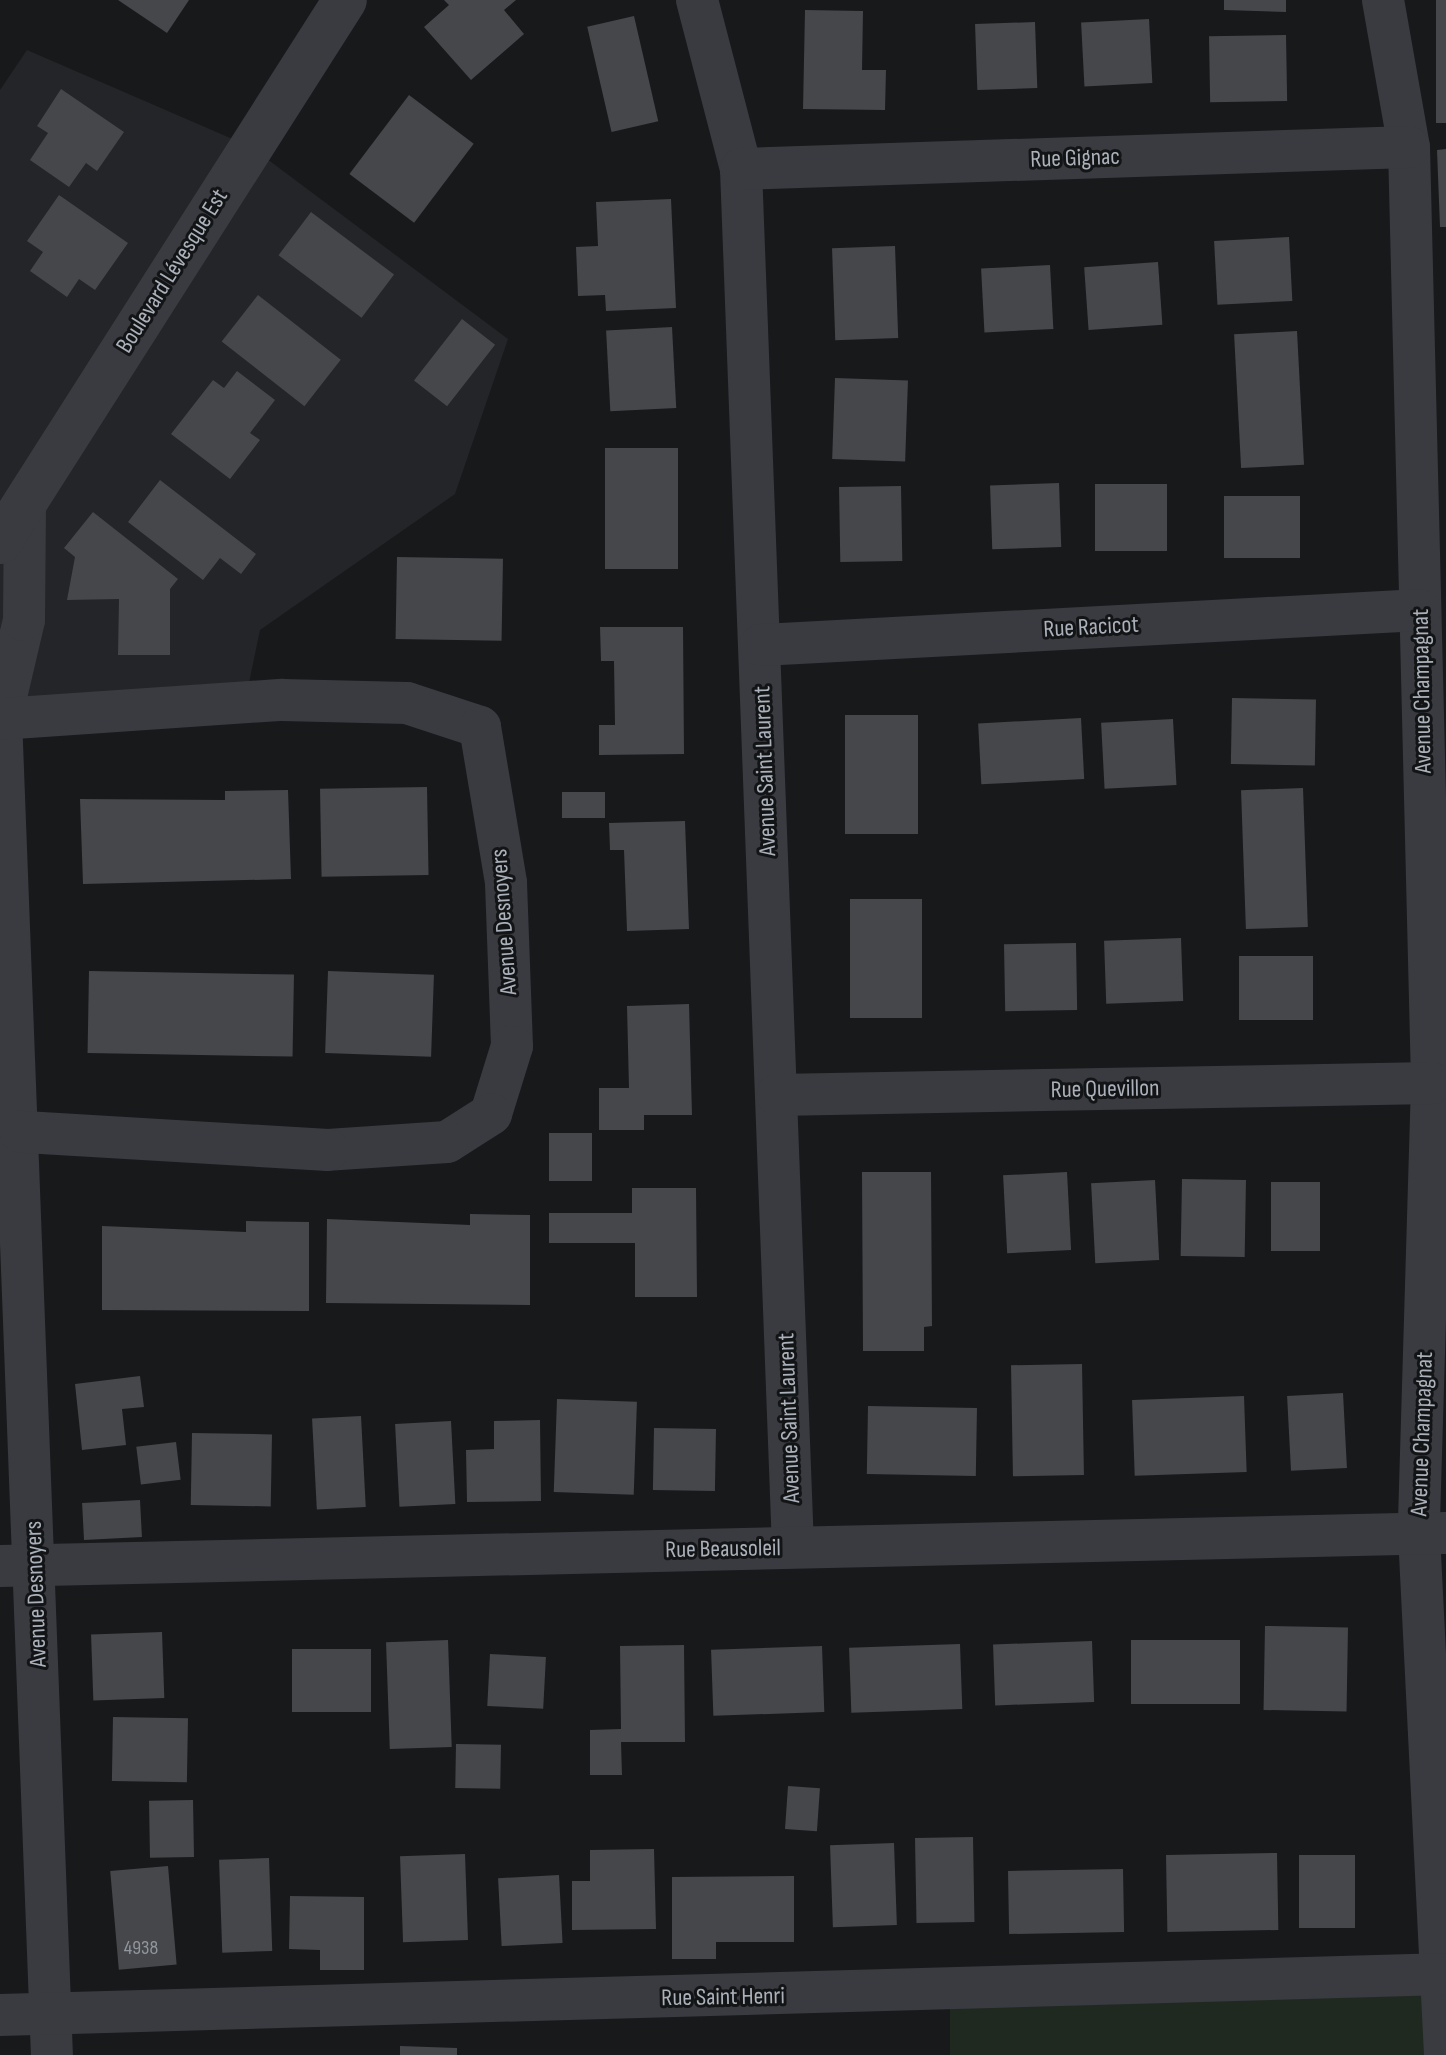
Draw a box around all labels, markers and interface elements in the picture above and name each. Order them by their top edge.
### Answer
street label: Rue Gignac [1030,142,1120,174]
street label: Boulevard Lévesque Est [110,184,234,358]
street label: Avenue Champagnat [1406,608,1438,774]
street label: Rue Racicot [1043,610,1139,644]
street label: Avenue Saint Laurent [748,685,782,857]
street label: Avenue Desnoyers [485,848,523,996]
street label: Rue Quevillon [1050,1074,1160,1104]
street label: Avenue Saint Laurent [772,1332,806,1504]
street label: Avenue Champagnat [1405,1351,1439,1517]
street label: Avenue Desnoyers [19,1520,53,1668]
street label: Rue Beausoleil [665,1534,781,1564]
house number: 4938 [124,1936,158,1960]
street label: Rue Saint Henri [661,1982,785,2012]

